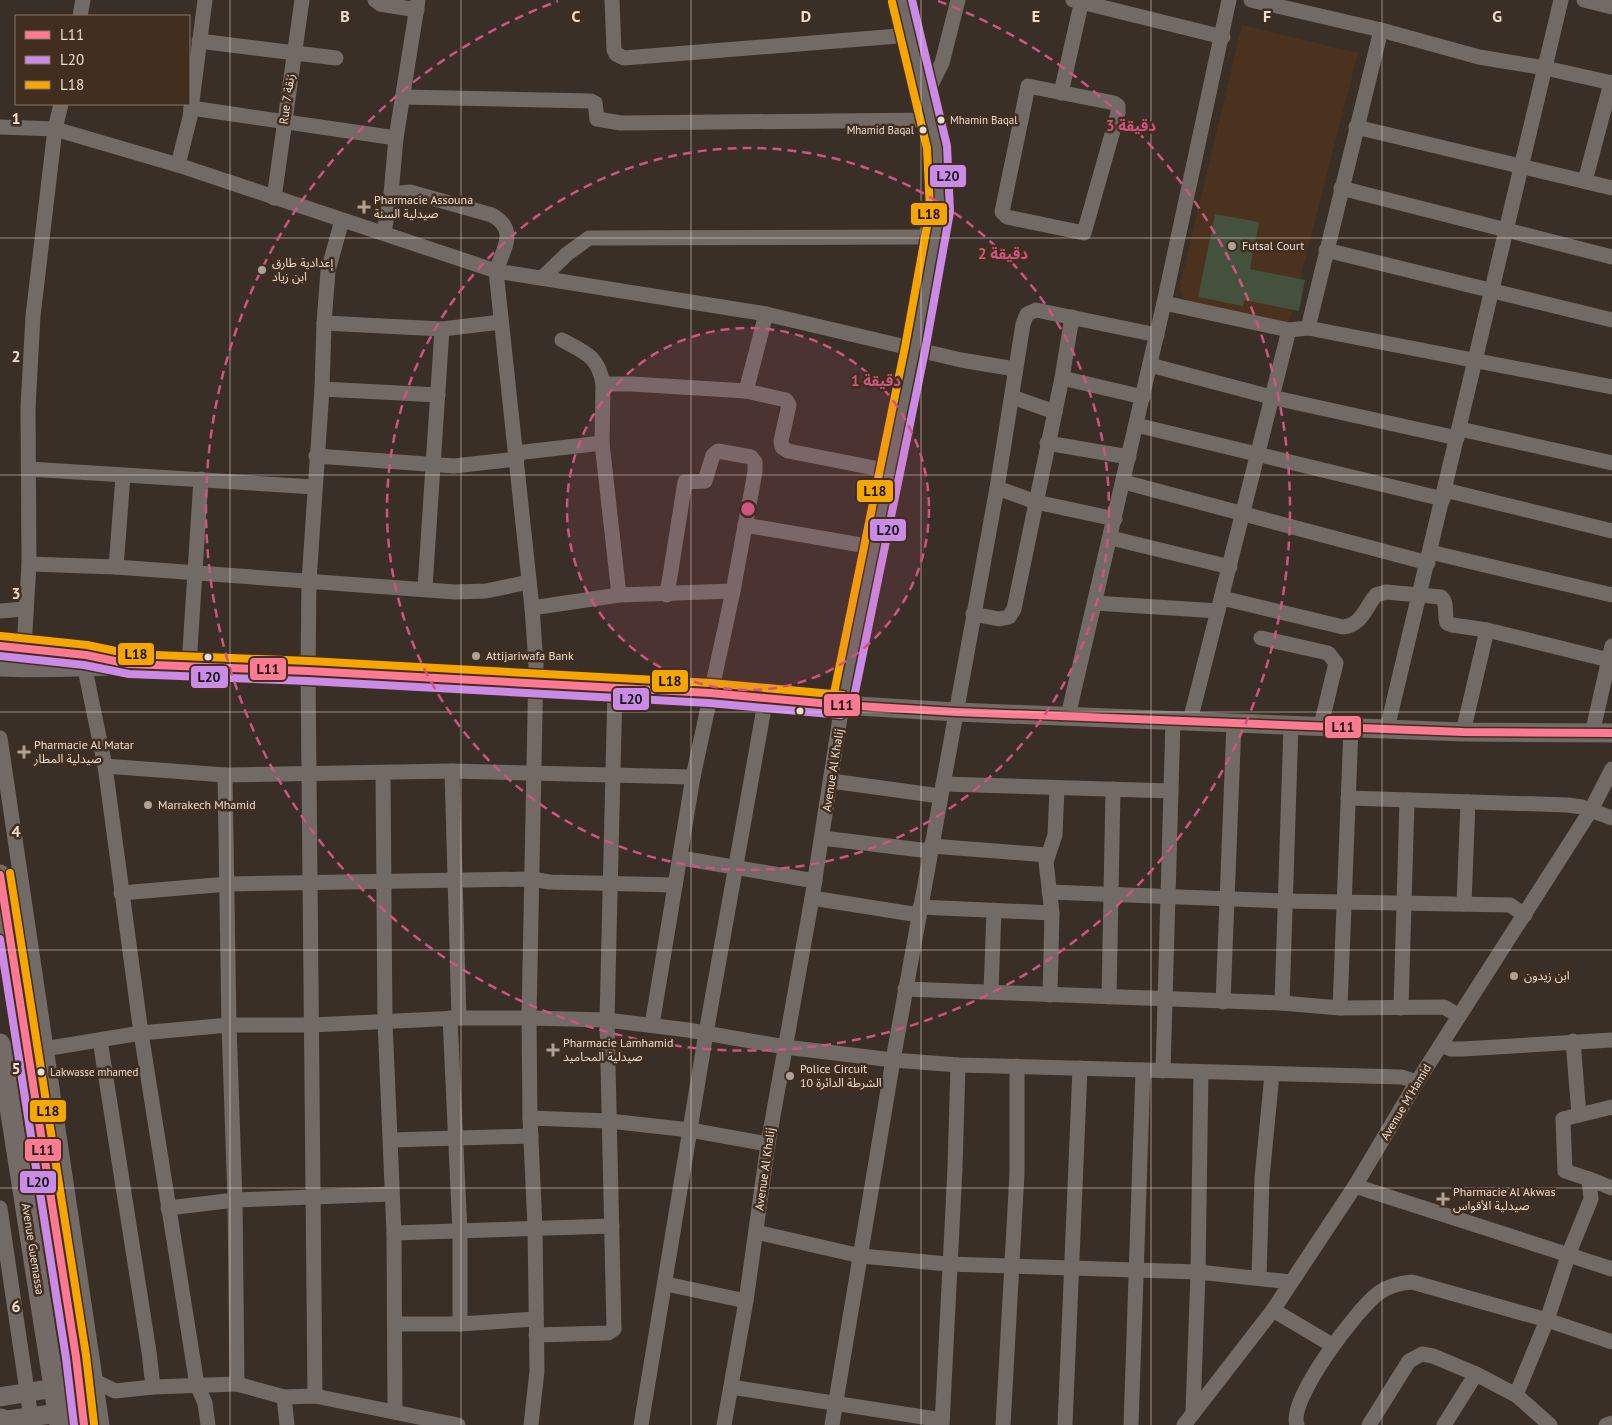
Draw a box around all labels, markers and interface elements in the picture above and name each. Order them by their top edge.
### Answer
text: B [340,6,350,26]
text: C [572,6,581,26]
text: D [801,6,811,26]
text: E [1032,6,1040,26]
text: F [1263,6,1271,26]
text: G [1492,6,1502,26]
legend [15,15,190,105]
text: L11 [60,25,84,44]
text: L20 [60,50,84,69]
street label: Rue 7 زنقة [276,73,297,125]
text: L18 [60,75,84,94]
text: 1 [11,108,21,128]
place label: Mhamin Baqal [950,113,1018,127]
marker: Mhamin Baqal [936,115,946,125]
text: 3 دقيقة [1106,116,1156,135]
place label: Mhamid Baqal [847,123,915,137]
marker: Mhamid Baqal [918,125,928,135]
line badge: L20 [929,164,967,188]
text: L20 [936,167,960,185]
place label: Pharmacie Assouna صيدلية السنة [374,192,473,221]
marker: Pharmacie Assouna صيدلية السنة [358,201,370,213]
line badge: L18 [910,202,948,226]
text: L18 [917,205,941,223]
place label: Futsal Court [1242,238,1304,253]
marker: Futsal Court [1226,240,1238,252]
text: 2 دقيقة [978,244,1028,263]
place label: إعدادية طارق ابن زياد [272,255,334,284]
marker: إعدادية طارق ابن زياد [256,264,268,276]
text: 2 [11,346,21,366]
text: 1 دقيقة [851,371,901,390]
line badge: L18 [856,479,894,503]
text: L18 [863,482,887,500]
centre of rings [739,500,757,518]
line badge: L20 [869,518,907,542]
text: L20 [876,521,900,539]
text: 3 [11,583,21,603]
line badge: L18 [117,642,155,666]
text: L18 [124,645,148,663]
place label: Attijariwafa Bank [486,648,574,663]
marker: Attijariwafa Bank [470,650,482,662]
unlabelled marker [203,652,213,662]
line badge: L11 [249,657,287,681]
text: L11 [256,660,280,678]
line badge: L20 [190,665,229,689]
text: L20 [197,668,221,686]
line badge: L18 [651,669,689,693]
text: L18 [658,672,682,690]
line badge: L20 [612,687,650,711]
text: L20 [619,690,643,708]
line badge: L11 [823,693,861,717]
text: L11 [830,696,854,714]
unlabelled marker [795,706,805,716]
line badge: L11 [1324,715,1362,739]
text: L11 [1331,718,1355,736]
street label: Avenue Al Khalij [819,727,846,812]
place label: Pharmacie Al Matar صيدلية المطار [33,737,134,766]
marker: Pharmacie Al Matar صيدلية المطار [18,746,30,758]
place label: Marrakech Mhamid [158,797,256,812]
marker: Marrakech Mhamid [142,799,154,811]
text: 4 [11,821,21,841]
place label: ابن زيدون [1524,968,1570,983]
marker: ابن زيدون [1508,970,1520,982]
place label: Pharmacie Lamhamid صيدلية المحاميد [563,1035,674,1064]
marker: Pharmacie Lamhamid صيدلية المحاميد [547,1044,559,1056]
text: 5 [11,1058,21,1078]
place label: Police Circuit 10 الشرطة الدائرة [800,1061,882,1090]
street label: Avenue M'Hamid [1377,1061,1434,1143]
place label: Lakwasse mhamed [50,1065,138,1079]
marker: Lakwasse mhamed [36,1067,46,1077]
marker: Police Circuit 10 الشرطة الدائرة [784,1070,796,1082]
line badge: L18 [29,1099,67,1123]
text: L18 [36,1102,60,1120]
street label: Avenue Al Khalij [751,1126,778,1211]
line badge: L11 [24,1138,62,1162]
text: L11 [31,1141,55,1159]
line badge: L20 [19,1170,57,1194]
text: L20 [26,1173,50,1191]
place label: Pharmacie Al Akwas صيدلية الأقواس [1453,1184,1555,1213]
marker: Pharmacie Al Akwas صيدلية الأقواس [1437,1193,1449,1205]
street label: Avenue Guemassa [19,1202,48,1296]
text: 6 [11,1296,21,1316]

